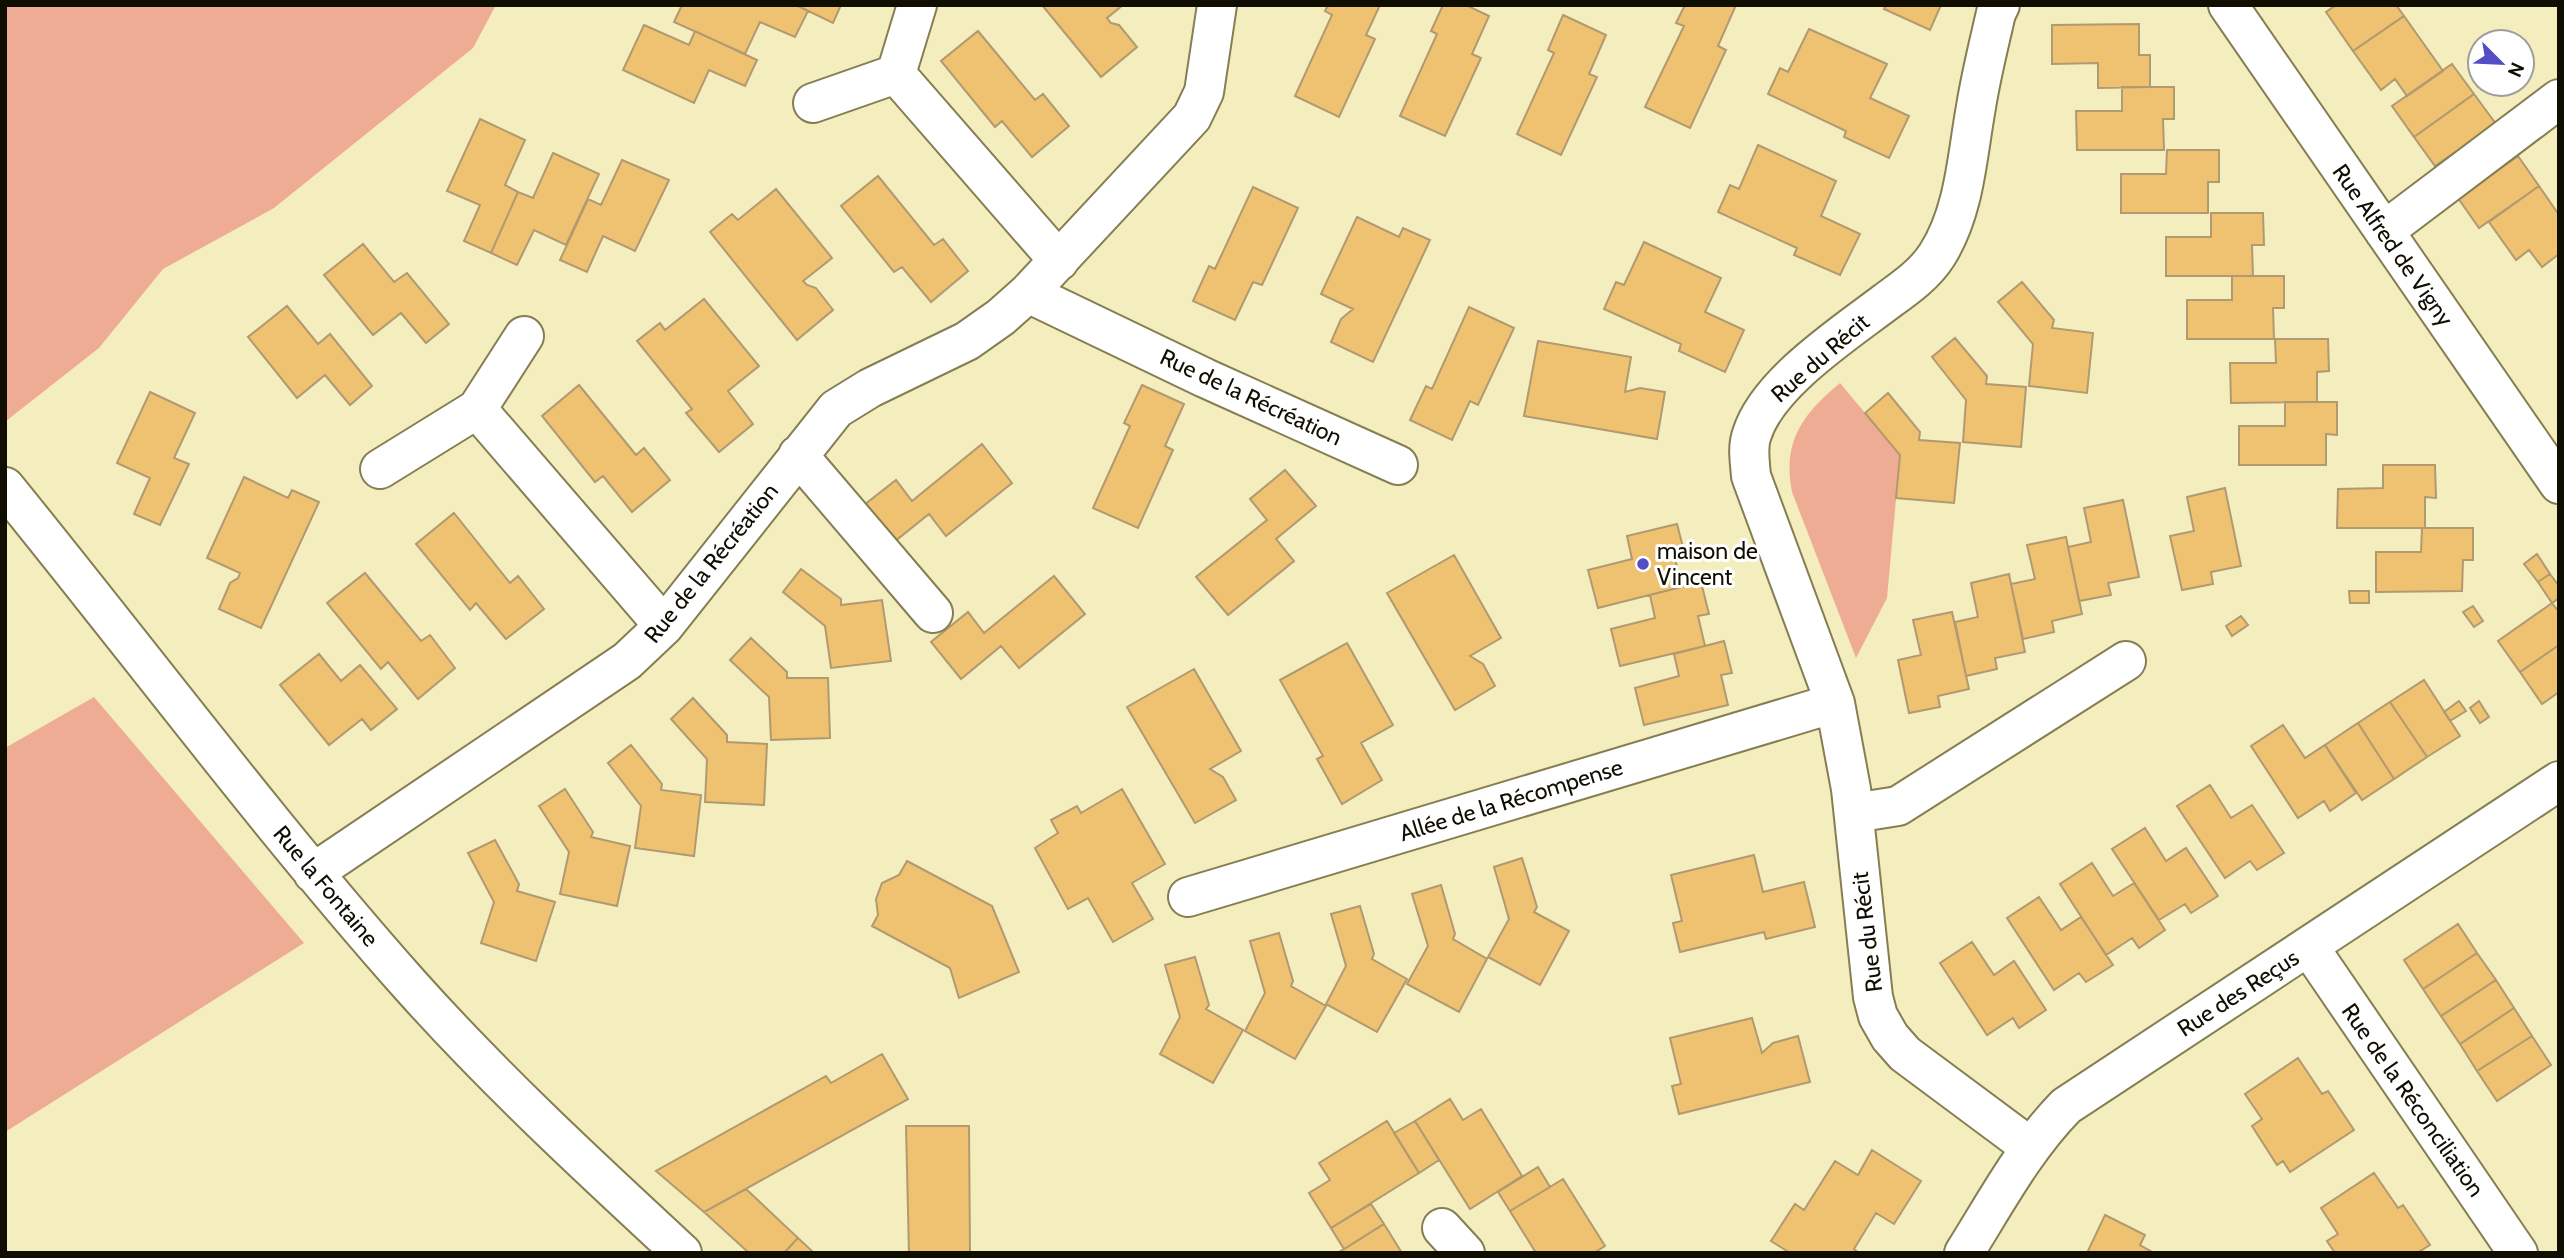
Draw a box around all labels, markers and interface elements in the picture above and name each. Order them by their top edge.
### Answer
north arrow [2466,28,2536,98]
text: N [2503,59,2529,81]
street label: Rue Alfred de Vigny [2327,159,2460,332]
street label: Rue du Récit [1765,308,1875,408]
street label: Rue de la Récréation [1156,343,1346,451]
street label: Rue de la Récréation [638,478,784,648]
place label: maison de Vincent [1657,537,1758,591]
marker: maison de Vincent [1635,556,1651,572]
street label: Allée de la Récompense [1396,753,1626,847]
street label: Rue la Fontaine [267,820,385,952]
street label: Rue du Récit [1846,870,1888,994]
street label: Rue des Reçus [2172,943,2304,1043]
street label: Rue de la Réconciliation [2336,998,2490,1202]

